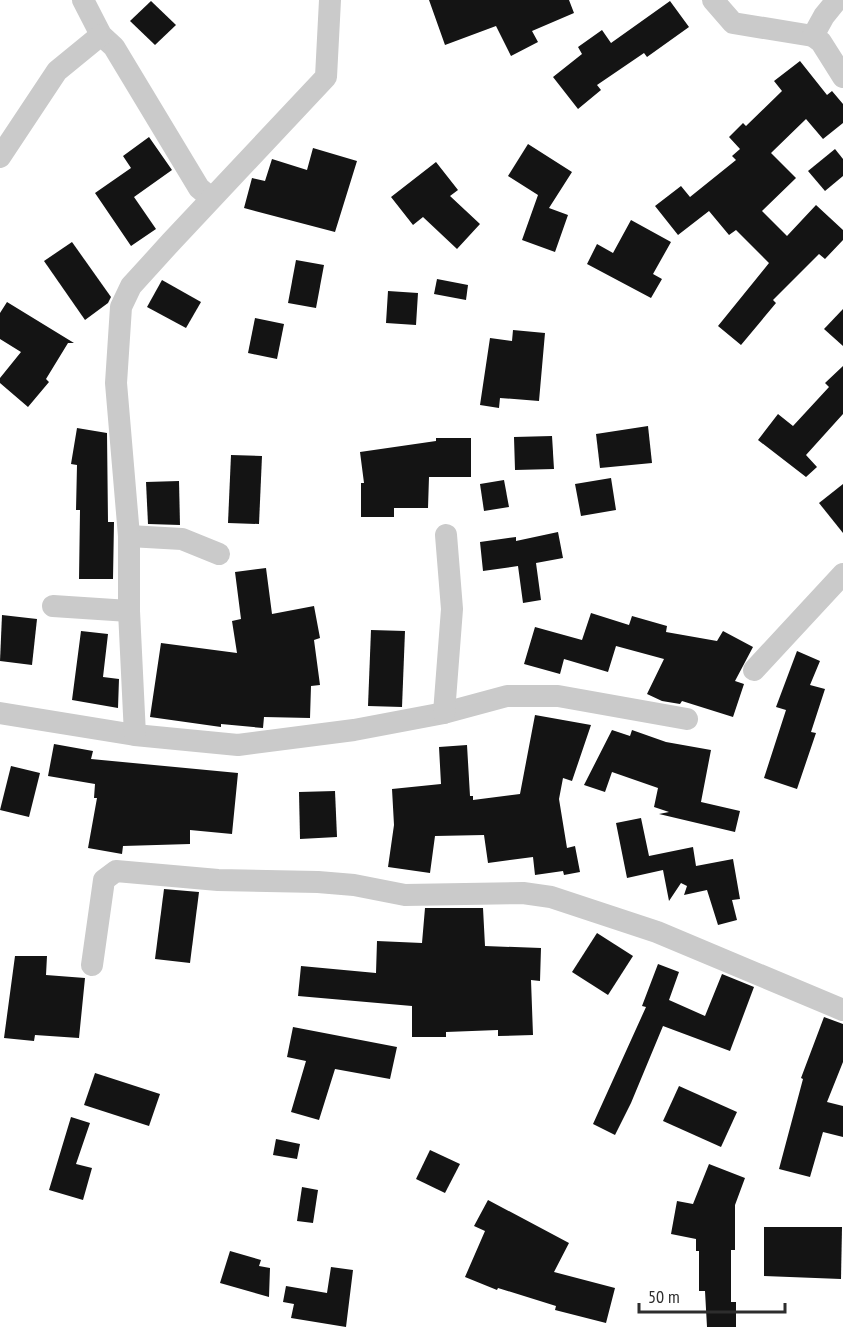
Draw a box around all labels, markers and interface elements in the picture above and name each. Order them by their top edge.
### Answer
scale bar [639,1276,784,1314]
text: 50 m [648,1285,680,1308]

